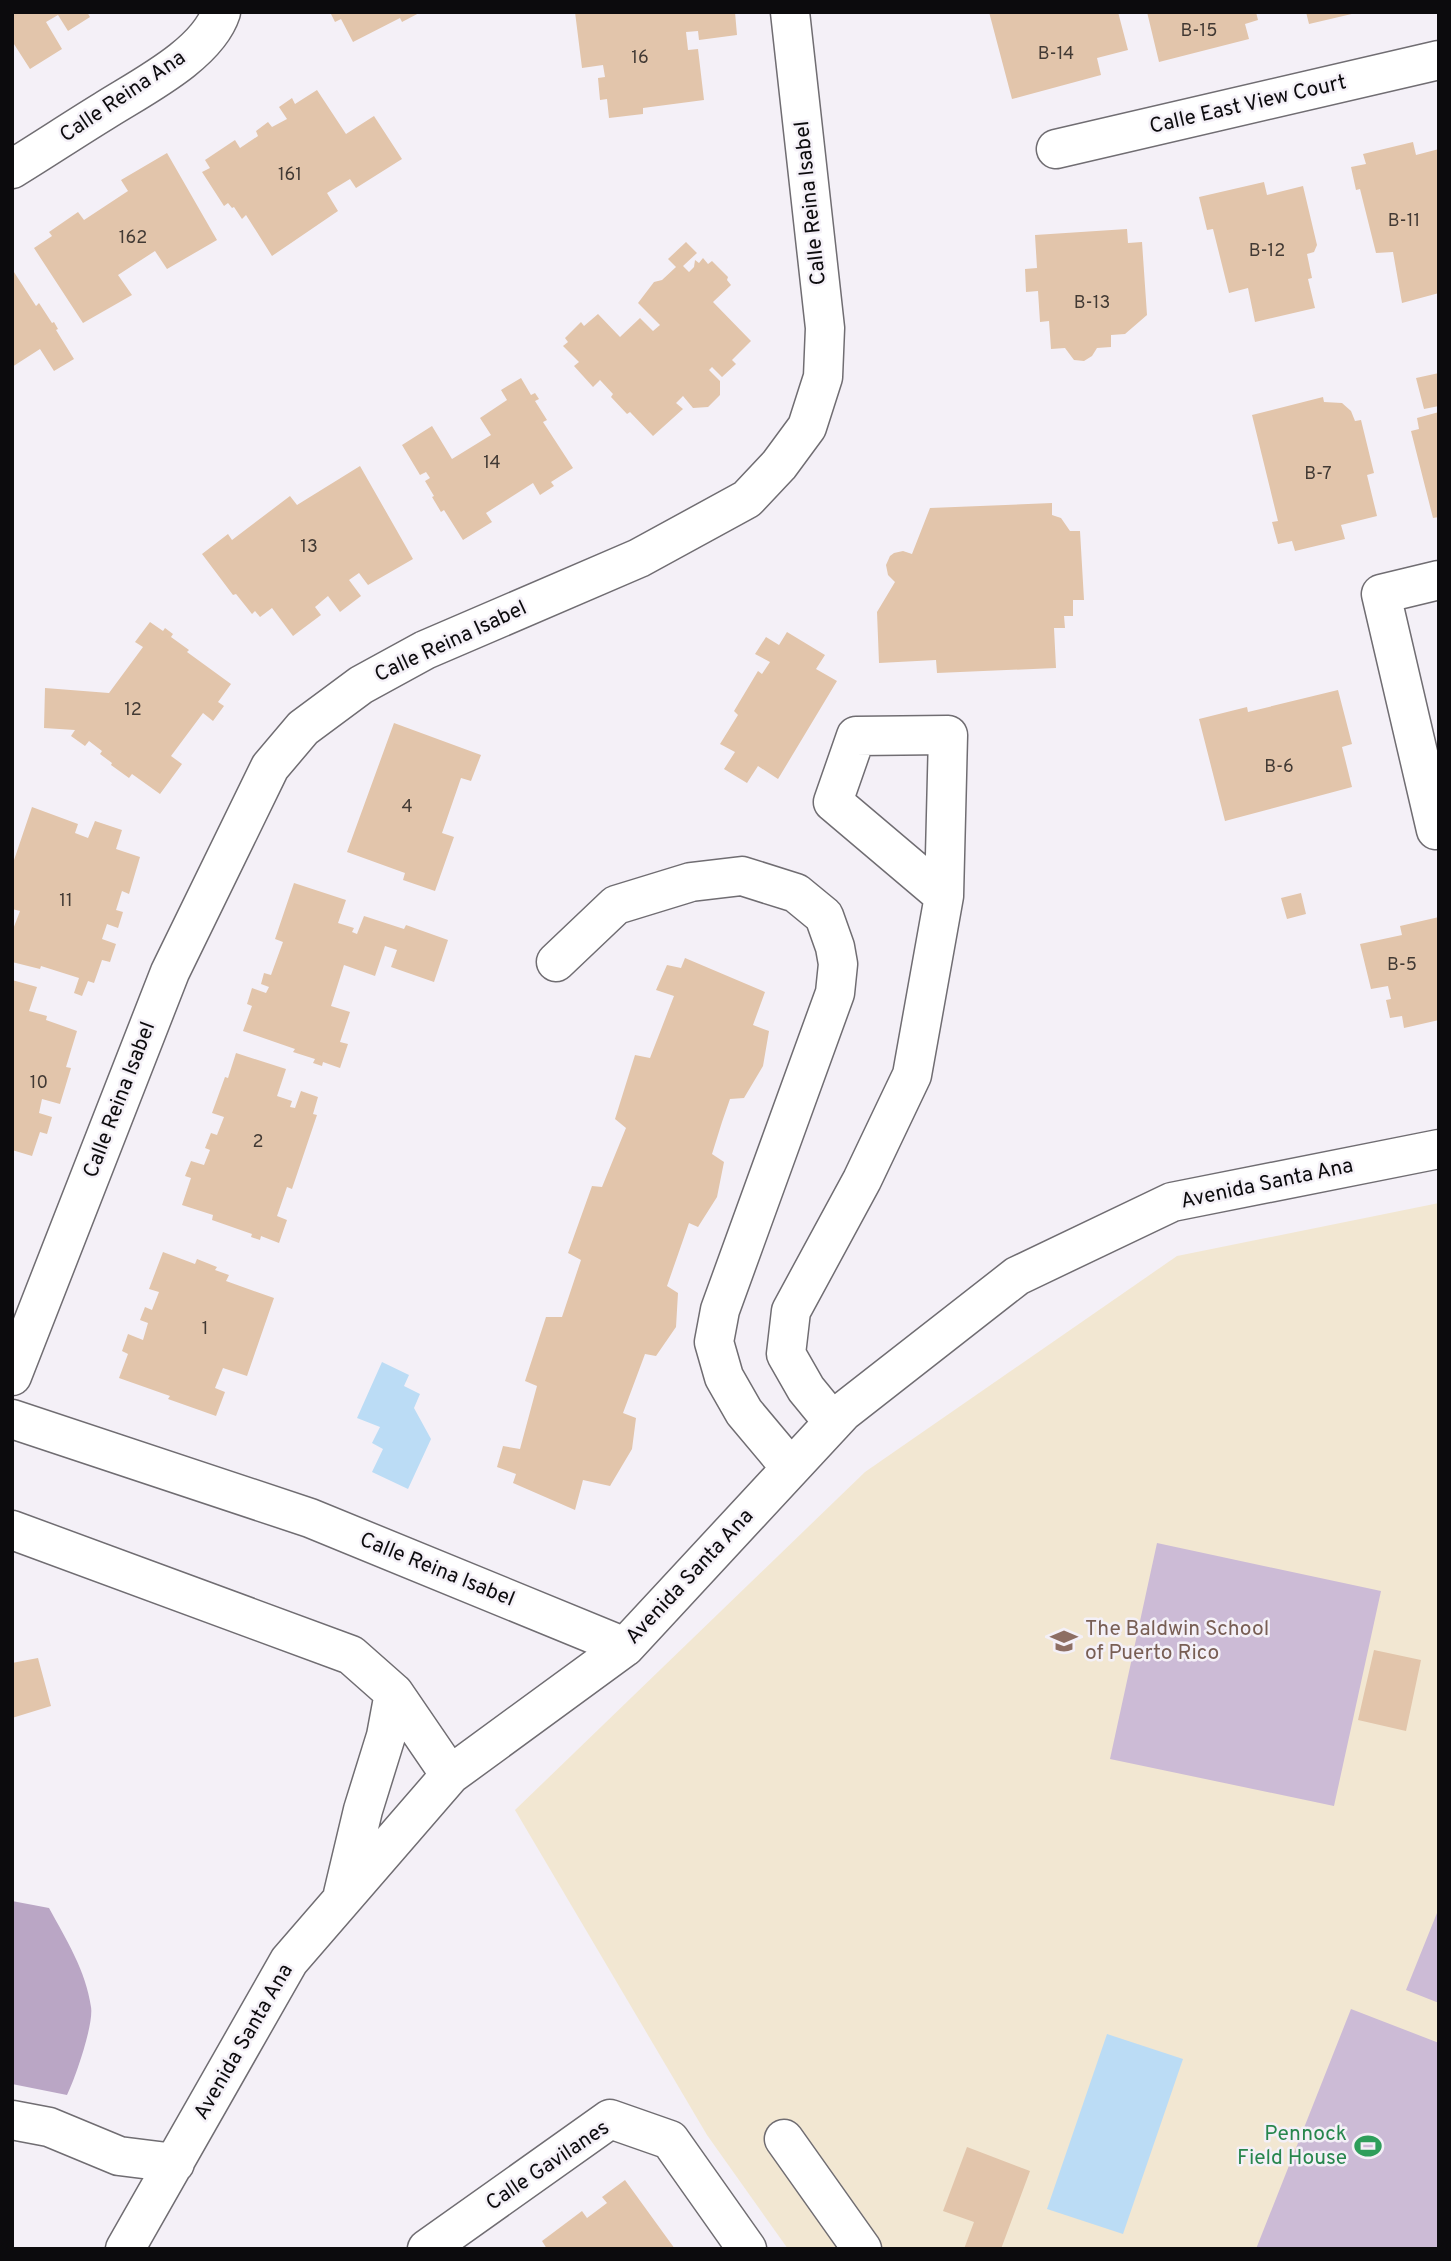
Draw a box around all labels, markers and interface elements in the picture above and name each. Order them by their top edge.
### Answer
house number: B-15 [1181,20,1217,43]
house number: B-14 [1038,43,1074,66]
street label: Calle Reina Ana [55,45,191,149]
house number: 16 [631,47,649,70]
street label: Calle East View Court [1147,69,1349,141]
street label: Calle Reina Isabel [789,120,833,286]
house number: 161 [278,164,302,187]
house number: B-11 [1388,210,1420,233]
house number: 162 [119,227,147,250]
house number: B-12 [1249,240,1285,263]
house number: B-13 [1074,292,1110,315]
house number: 14 [483,452,501,475]
house number: B-7 [1304,463,1332,486]
house number: 13 [300,536,318,559]
street label: Calle Reina Isabel [371,595,531,689]
house number: 12 [124,699,142,722]
house number: B-6 [1264,756,1294,779]
house number: 4 [401,796,413,819]
house number: 11 [59,890,73,913]
house number: B-5 [1387,954,1417,977]
street label: Calle Reina Isabel [78,1018,162,1182]
house number: 10 [30,1072,48,1095]
house number: 2 [252,1131,264,1154]
street label: Avenida Santa Ana [1178,1153,1356,1215]
house number: 1 [202,1318,208,1341]
street label: Avenida Santa Ana [620,1504,760,1650]
street label: Calle Reina Isabel [355,1527,519,1613]
place label: The Baldwin School of Puerto Rico [1085,1616,1269,1667]
school or university icon: The Baldwin School of Puerto Rico [1049,1626,1079,1656]
street label: Avenida Santa Ana [188,1959,300,2125]
street label: Calle Gavilanes [481,2115,615,2217]
place label: Pennock Field House [1237,2121,1347,2172]
sports icon: Pennock Field House [1353,2131,1383,2161]

